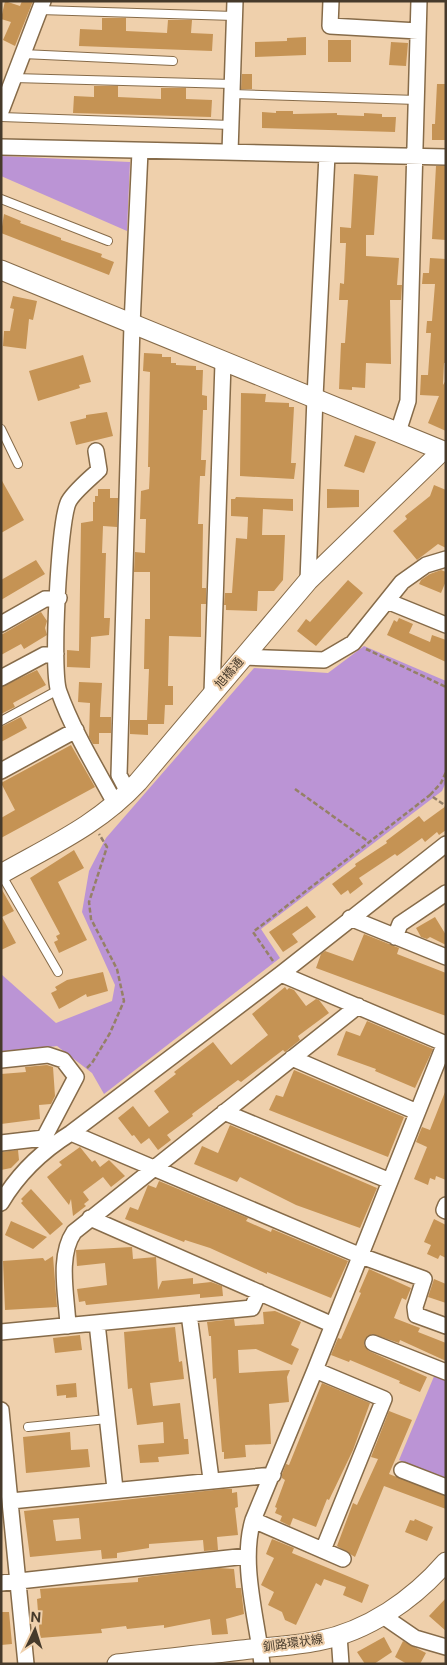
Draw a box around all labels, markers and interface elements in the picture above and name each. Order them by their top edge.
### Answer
street label: 旭橋通 [212,655,246,691]
north arrow [10,1605,60,1655]
text: N [30,1609,42,1625]
street label: 釧路環状線 [262,1632,324,1654]

